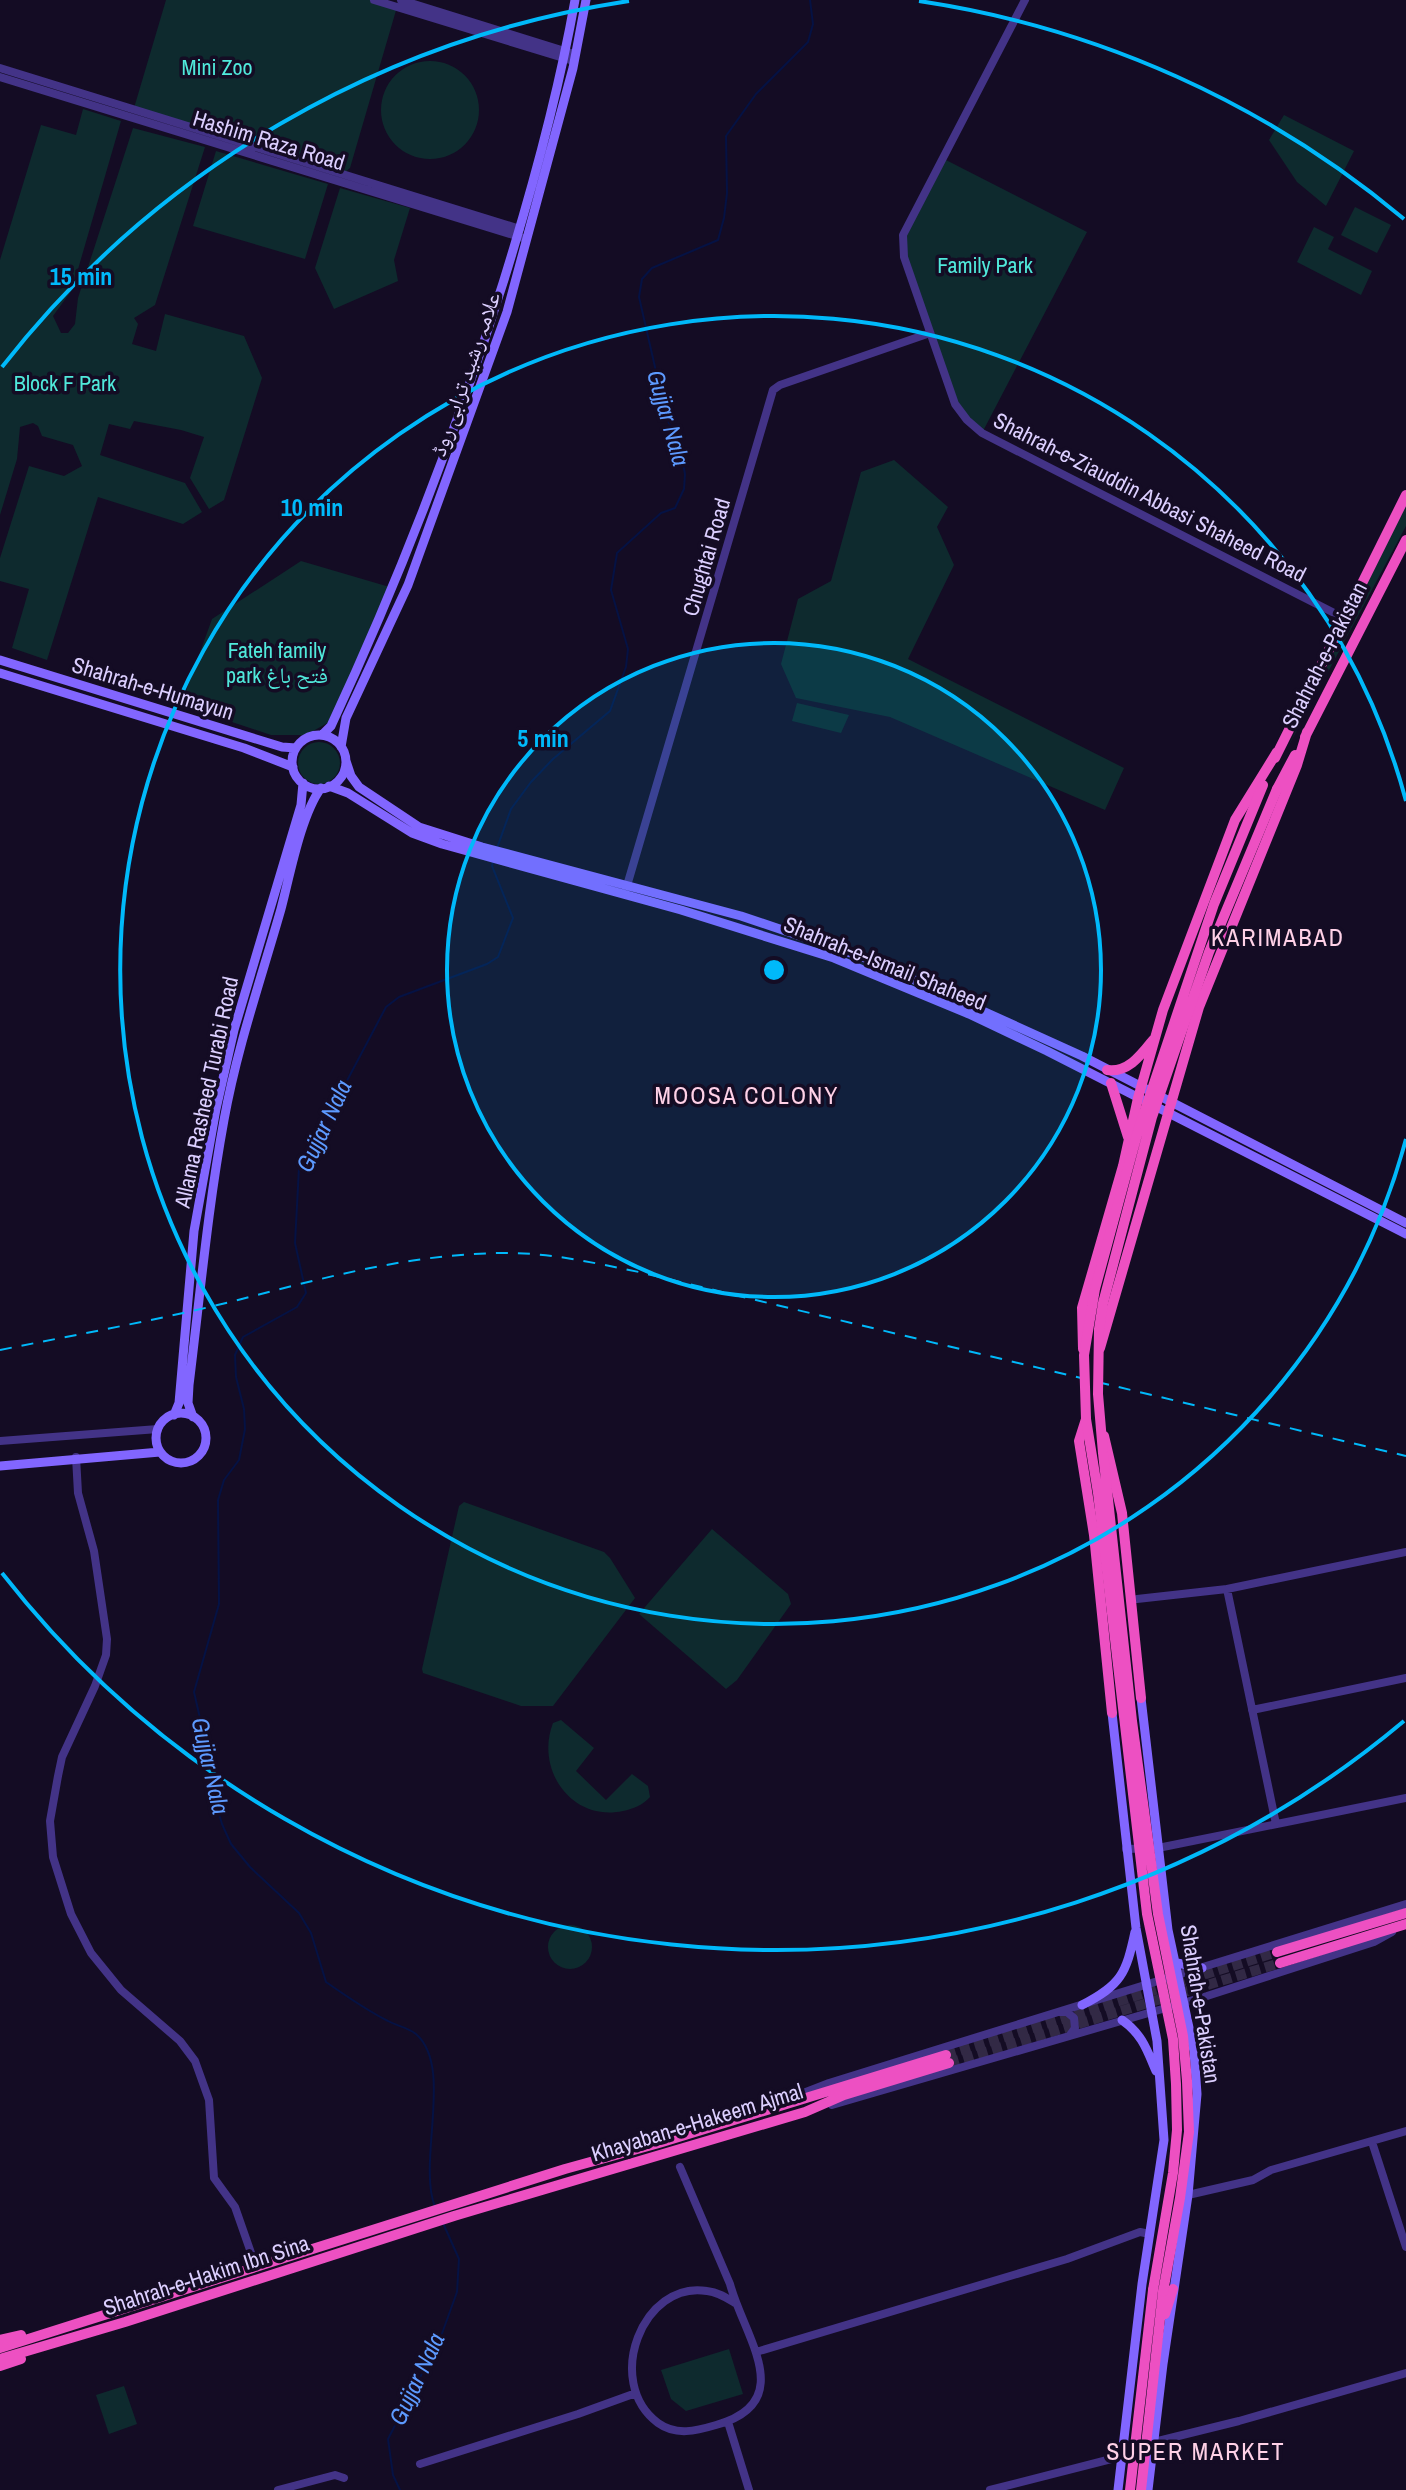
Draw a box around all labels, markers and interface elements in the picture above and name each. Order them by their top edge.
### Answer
park label: Mini Zoo [181,52,253,82]
street label: Hashim Raza Road [189,103,349,177]
park label: Family Park [937,250,1034,280]
text: 15 min [50,260,112,292]
street label: علامہ رشید ترابی روڈ [423,288,507,460]
water label: Gujjar Nala [640,366,698,469]
park label: Block F Park [14,368,117,398]
street label: Shahrah-e-Ziauddin Abbasi Shaheed Road [989,405,1311,589]
text: 10 min [281,491,343,523]
street label: Chughtai Road [675,495,737,619]
street label: Shahrah-e-Pakistan [1274,577,1374,733]
park label: Fateh family park فتح باغ [226,635,328,690]
street label: Shahrah-e-Humayun [69,649,237,727]
text: 5 min [517,722,569,754]
street label: Shahrah-e-Ismail Shaheed [779,909,991,1017]
district label: KARIMABAD [1211,921,1345,953]
centre of rings [760,956,788,984]
street label: Allama Rasheed Turabi Road [167,974,245,1211]
water label: Gujjar Nala [288,1074,358,1177]
district label: MOOSA COLONY [655,1079,839,1111]
water label: Gujjar Nala [184,1714,238,1817]
street label: Shahrah-e-Pakistan [1174,1922,1228,2086]
street label: Khayaban-e-Hakeem Ajmal [588,2076,806,2168]
street label: Shahrah-e-Hakim Ibn Sina [99,2228,313,2322]
water label: Gujjar Nala [381,2327,451,2430]
district label: SUPER MARKET [1106,2435,1286,2467]

